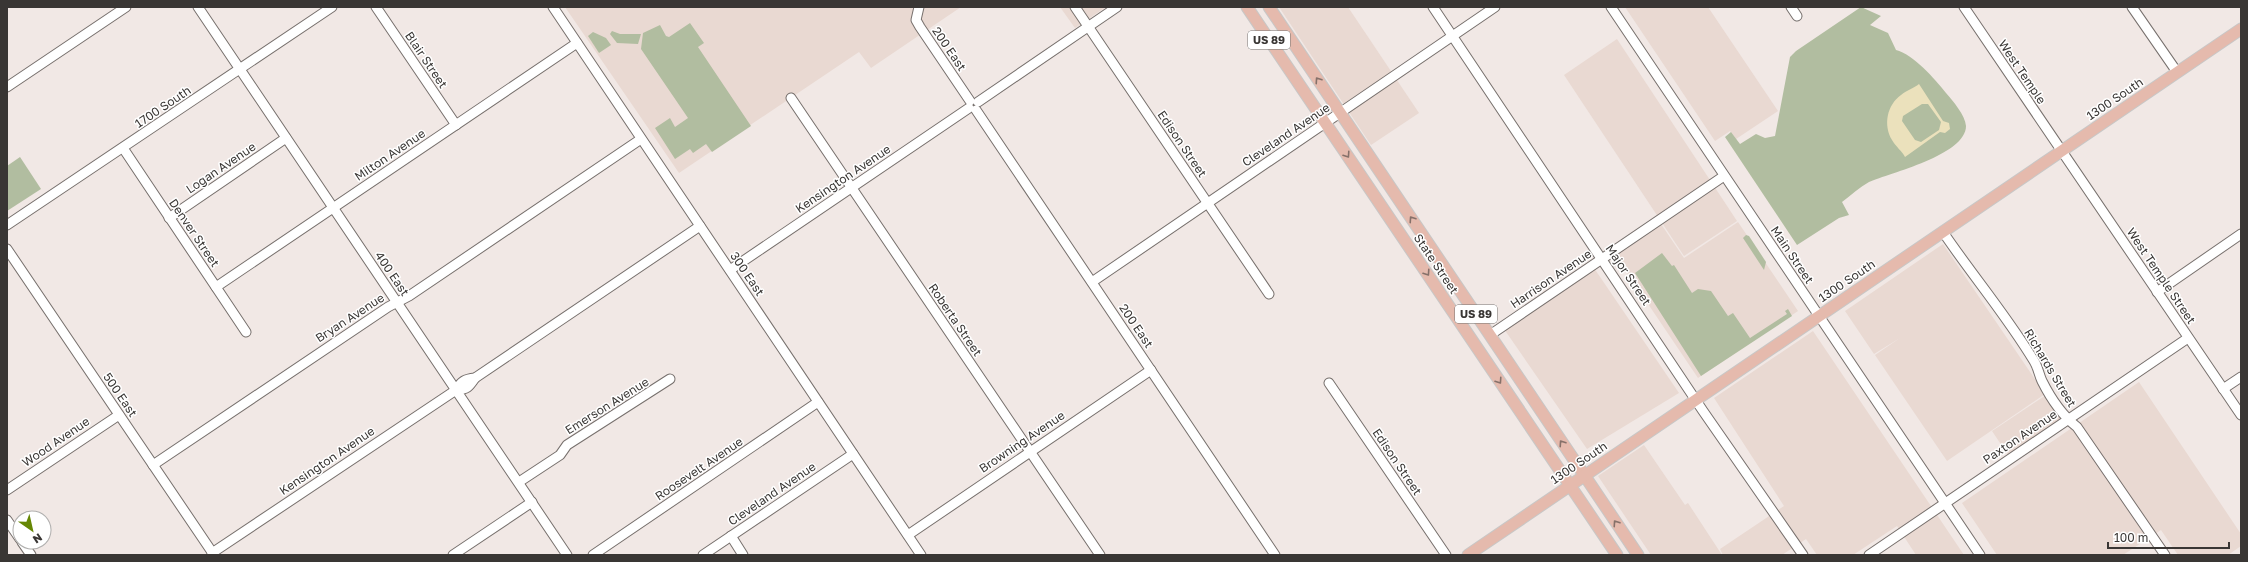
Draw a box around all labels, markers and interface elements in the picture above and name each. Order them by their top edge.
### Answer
street label: 200 East [929,24,970,74]
street label: Blair Street [402,29,451,91]
road number: US 89 [1248,31,1290,49]
street label: West Temple [1995,37,2049,107]
street label: 1300 South [2084,74,2146,123]
one-way arrow [1315,77,1323,84]
street label: 1700 South [132,82,194,131]
street label: Cleveland Avenue [1239,100,1333,170]
street label: Edison Street [1155,107,1210,180]
street label: Milton Avenue [352,125,428,184]
street label: Logan Avenue [183,139,258,196]
street label: Kensington Avenue [792,141,893,216]
one-way arrow [1342,151,1350,158]
street label: Denver Street [166,196,223,270]
one-way arrow [1409,216,1417,223]
street label: Main Street [1768,223,1817,287]
street label: West Temple Street [2124,225,2199,327]
street label: State Street [1411,231,1462,297]
street label: Major Street [1602,241,1655,308]
street label: Harrison Avenue [1507,246,1594,311]
street label: 400 East [372,249,413,299]
street label: 300 East [727,249,768,299]
street label: 1300 South [1816,256,1878,305]
one-way arrow [1422,269,1430,276]
street label: Roberta Street [926,280,985,359]
street label: Bryan Avenue [313,290,387,345]
street label: 200 East [1116,301,1157,351]
road number: US 89 [1455,305,1497,323]
street label: Richards Street [2021,326,2080,410]
street label: 500 East [100,370,141,420]
street label: Emerson Avenue [562,374,651,437]
one-way arrow [1494,377,1502,384]
street label: Paxton Avenue [1980,406,2060,467]
street label: Browning Avenue [976,407,1067,476]
street label: Wood Avenue [19,413,92,470]
street label: Kensington Avenue [276,423,377,498]
street label: Edison Street [1370,425,1425,498]
street label: Roosevelt Avenue [652,434,746,504]
street label: 1300 South [1548,438,1610,487]
one-way arrow [1560,440,1567,447]
street label: Cleveland Avenue [725,459,819,529]
north arrow [12,510,52,550]
one-way arrow [1614,520,1621,527]
scale bar [2108,524,2229,550]
text: 100 m [2114,530,2148,545]
text: N [31,531,45,546]

